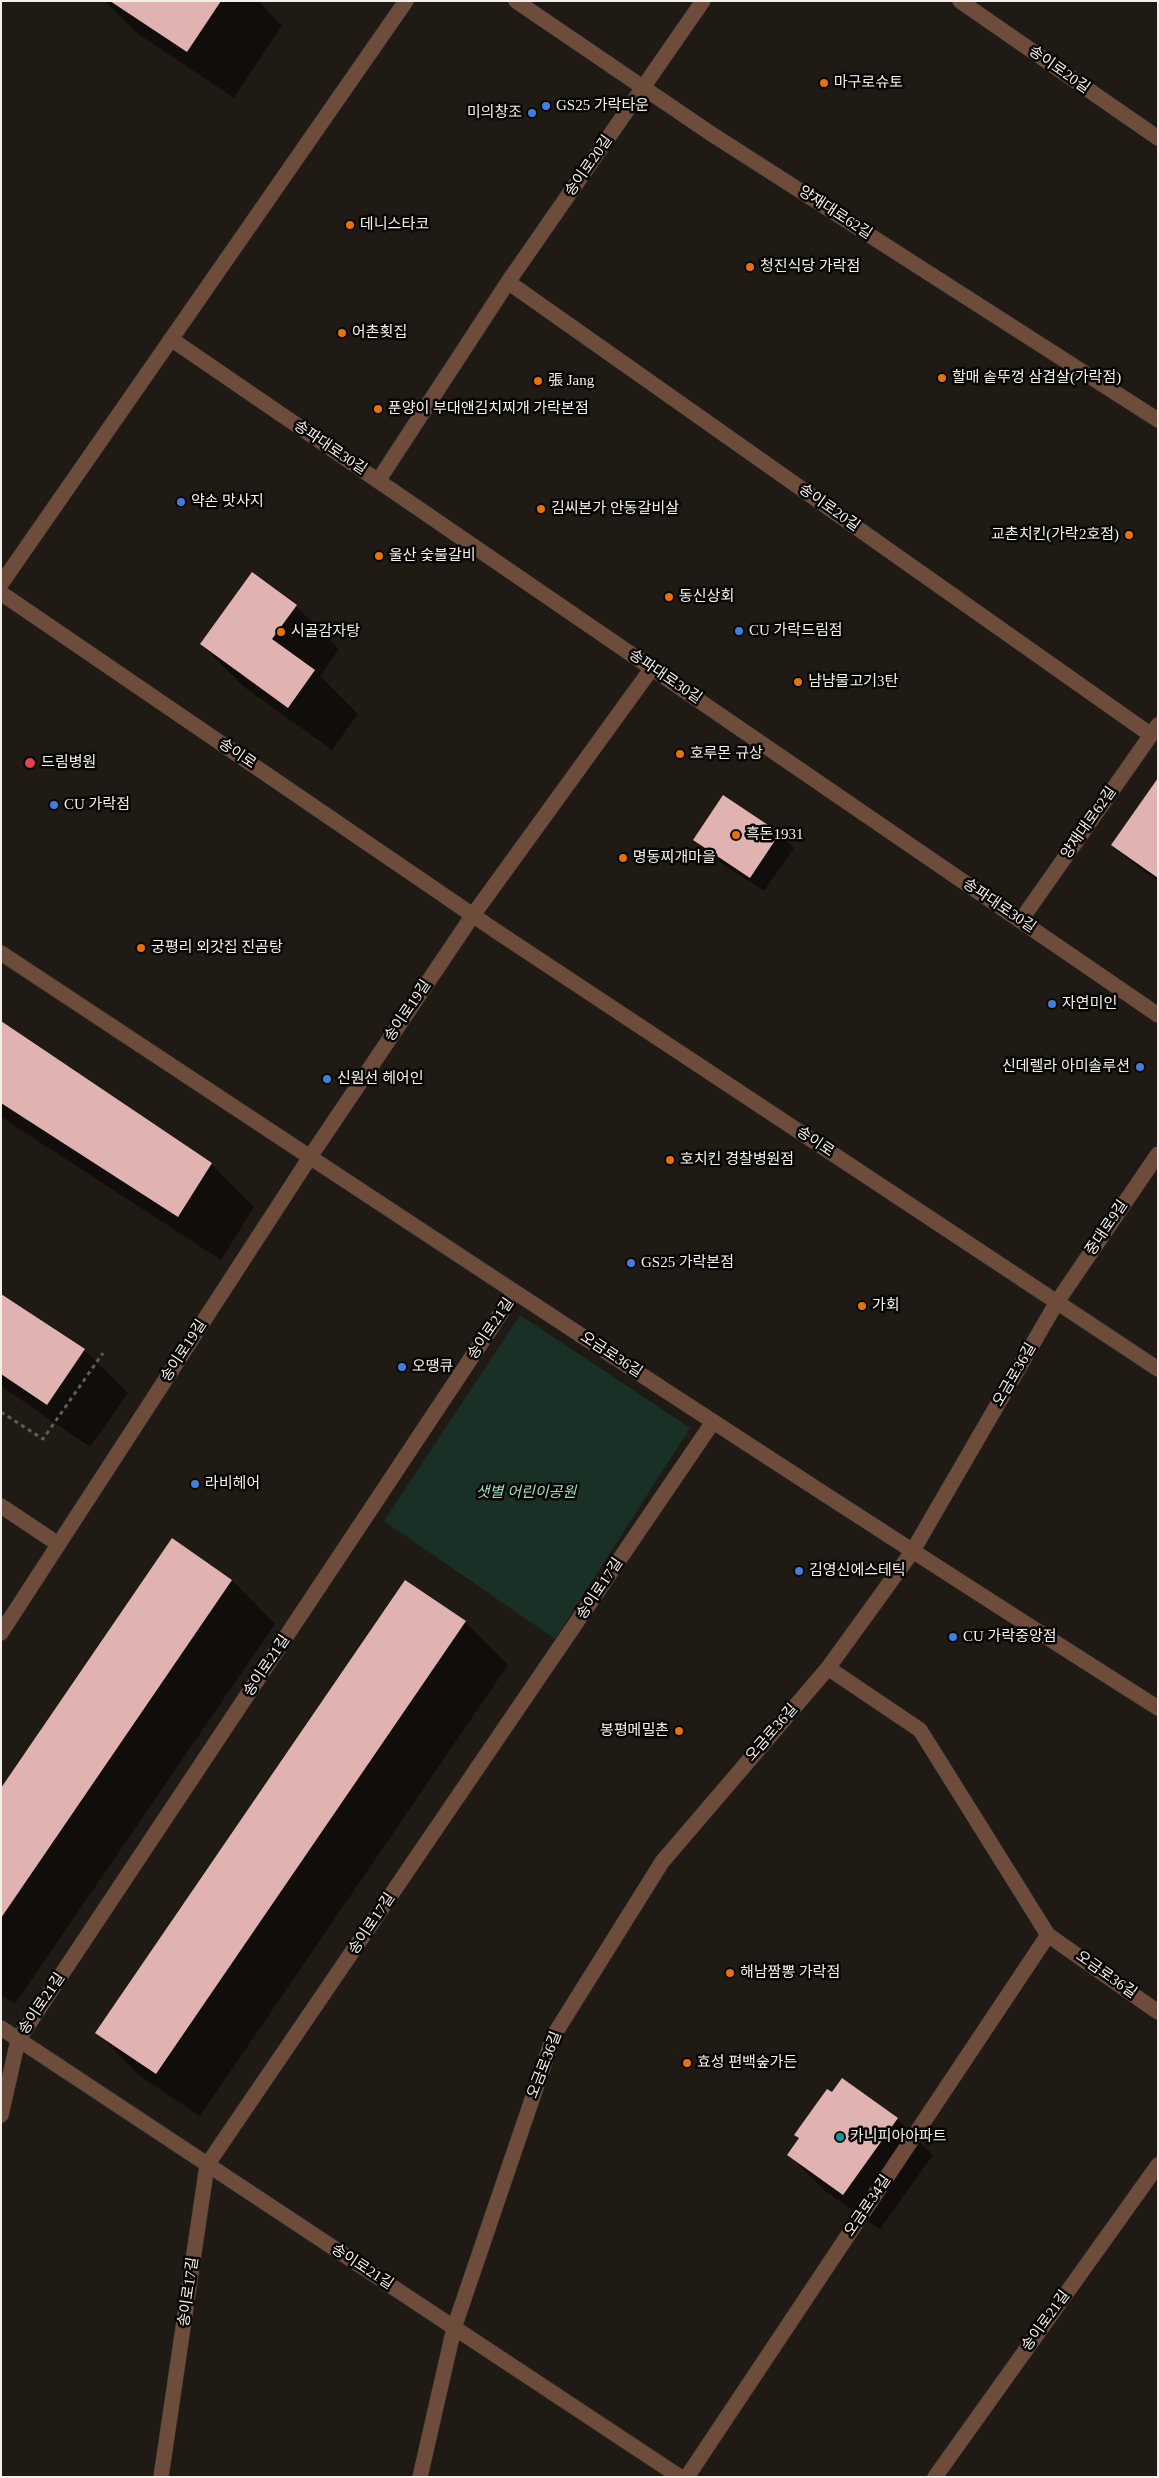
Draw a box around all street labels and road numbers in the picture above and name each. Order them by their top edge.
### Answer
street label: 송이로20길 [1025,42,1093,98]
street label: 송이로20길 [561,132,617,200]
street label: 양재대로62길 [795,183,875,243]
street label: 송파대로30길 [290,417,370,479]
street label: 송이로20길 [795,480,863,536]
street label: 송파대로30길 [625,646,705,708]
street label: 송이로 [215,735,259,773]
street label: 양재대로62길 [1058,783,1120,863]
street label: 송파대로30길 [959,875,1039,937]
street label: 송이로19길 [381,977,435,1045]
street label: 송이로 [793,1123,837,1161]
street label: 중대로9길 [1082,1197,1132,1259]
street label: 송이로21길 [464,1295,518,1363]
street label: 송이로19길 [157,1317,211,1385]
street label: 오금로36길 [577,1328,645,1382]
street label: 오금로36길 [990,1340,1040,1410]
street label: 송이로17길 [573,1555,627,1623]
street label: 송이로21길 [240,1632,294,1700]
street label: 오금로36길 [742,1701,802,1765]
street label: 송이로17길 [345,1890,399,1958]
street label: 오금로36길 [1072,1947,1140,2003]
street label: 송이로21길 [15,1970,69,2038]
street label: 오금로36길 [524,2029,566,2101]
street label: 오금로34길 [841,2172,895,2240]
street label: 송이로21길 [328,2240,396,2294]
street label: 송이로17길 [175,2256,203,2328]
street label: 송이로21길 [1018,2287,1074,2355]

